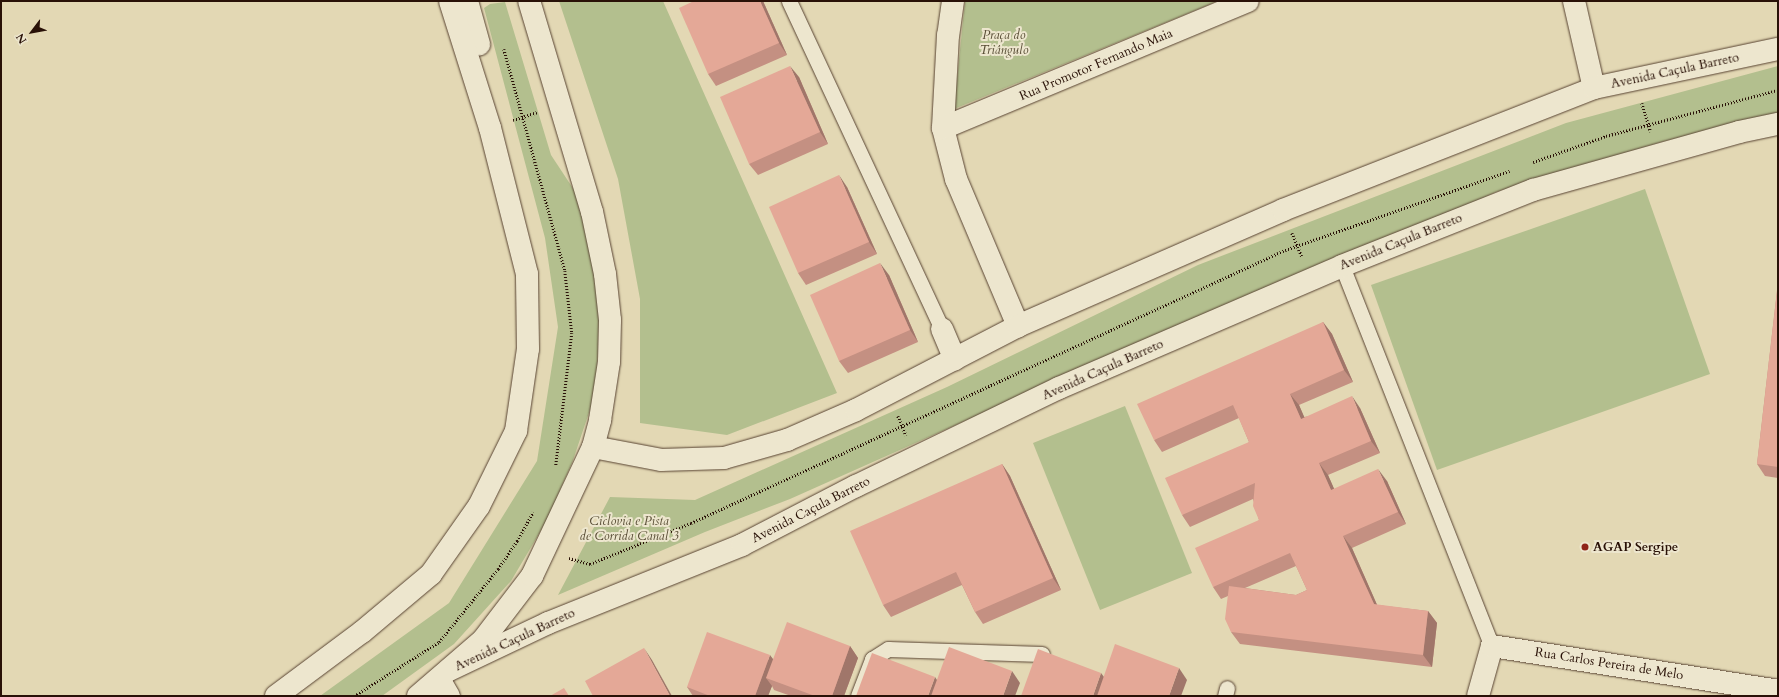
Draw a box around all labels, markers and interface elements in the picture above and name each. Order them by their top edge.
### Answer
north arrow [12,12,52,52]
street label: Rua Promotor Fernando Maia [1017,26,1175,104]
park label: Praça do Triângulo [979,28,1029,59]
text: N [13,31,30,47]
street label: Avenida Caçula Barreto [1609,50,1741,92]
street label: Avenida Caçula Barreto [1337,210,1465,274]
street label: Avenida Caçula Barreto [1040,336,1166,404]
street label: Avenida Caçula Barreto [749,473,873,547]
park label: Ciclovia e Pista de Corrida Canal 3 [579,514,679,545]
place label: AGAP Sergipe [1593,539,1678,555]
marker: AGAP Sergipe [1580,542,1590,552]
street label: Avenida Caçula Barreto [452,605,578,675]
street label: Rua Carlos Pereira de Melo [1534,645,1684,683]

